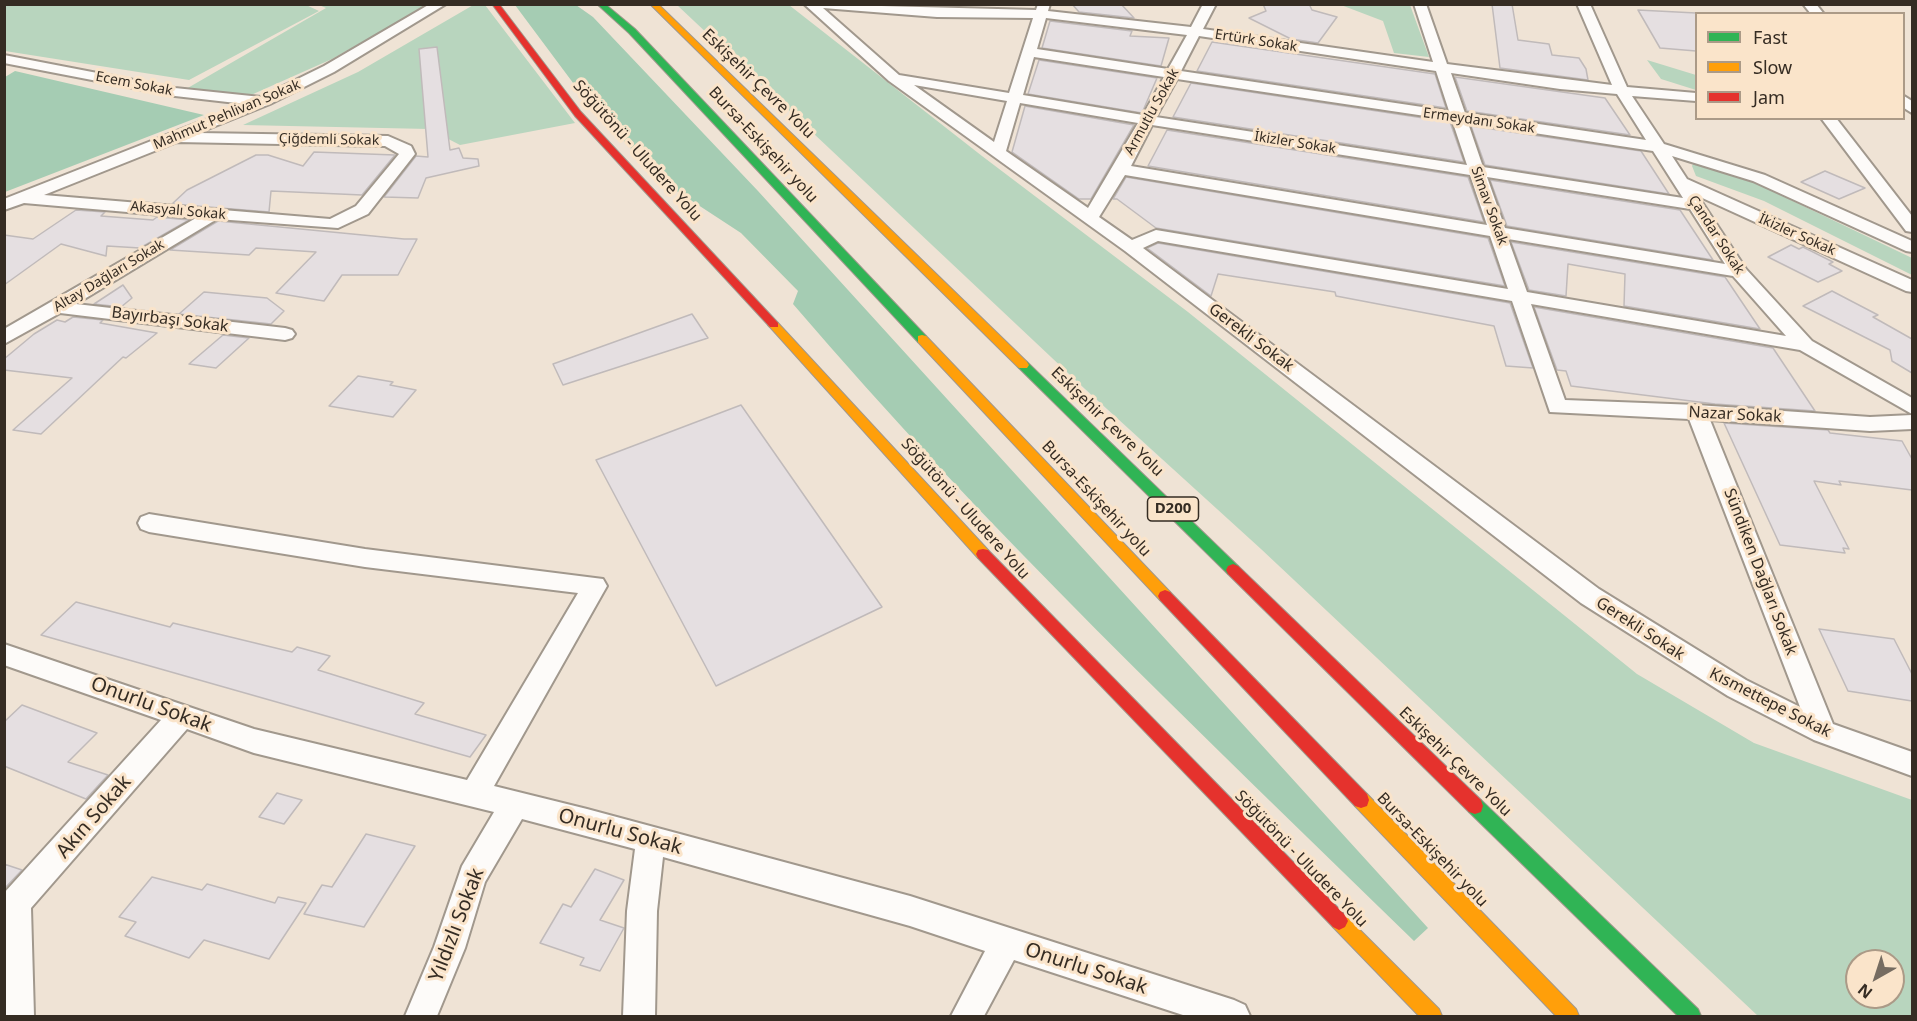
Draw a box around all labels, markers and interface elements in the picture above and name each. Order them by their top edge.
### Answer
legend [1695,12,1905,120]
street label: Eskişehir Çevre Yolu [698,25,818,143]
text: Fast [1753,25,1788,49]
street label: Ertürk Sokak [1214,26,1298,56]
text: Slow [1753,55,1792,79]
street label: Armutlu Sokak [1121,66,1183,158]
street label: Ecem Sokak [94,68,174,100]
street label: Mahmut Pehlivan Sokak [151,76,303,154]
street label: Söğütönü - Uludere Yolu [569,77,705,225]
street label: Bursa-Eskişehir yolu [704,83,822,207]
text: Jam [1753,85,1785,109]
street label: Ermeydanı Sokak [1422,105,1536,137]
street label: İkizler Sokak [1253,128,1337,158]
street label: Çiğdemli Sokak [279,131,379,149]
street label: Simav Sokak [1467,165,1511,247]
street label: Çandar Sokak [1684,193,1748,277]
street label: Akasyalı Sokak [130,198,226,224]
street label: İkizler Sokak [1756,211,1838,259]
street label: Altay Dağları Sokak [51,236,167,316]
street label: Gerekli Sokak [1205,300,1297,376]
street label: Bayırbaşı Sokak [110,303,230,337]
street label: Eskişehir Çevre Yolu [1047,363,1167,481]
street label: Nazar Sokak [1688,403,1782,427]
street label: Söğütönü - Uludere Yolu [897,435,1033,583]
street label: Bursa-Eskişehir yolu [1037,437,1155,561]
street label: Sündiken Dağları Sokak [1719,486,1801,658]
road number: D200 [1148,497,1198,521]
street label: Gerekli Sokak [1592,593,1688,665]
street label: Kısmettepe Sokak [1706,664,1834,742]
street label: Onurlu Sokak [87,672,215,738]
street label: Eskişehir Çevre Yolu [1395,703,1515,821]
street label: Akın Sokak [52,771,136,863]
street label: Söğütönü - Uludere Yolu [1231,787,1371,931]
street label: Bursa-Eskişehir yolu [1373,789,1491,911]
street label: Onurlu Sokak [556,804,684,860]
street label: Yıldızlı Sokak [424,865,490,985]
street label: Onurlu Sokak [1022,938,1150,1000]
north arrow [1845,949,1905,1009]
text: N [1853,979,1877,1004]

